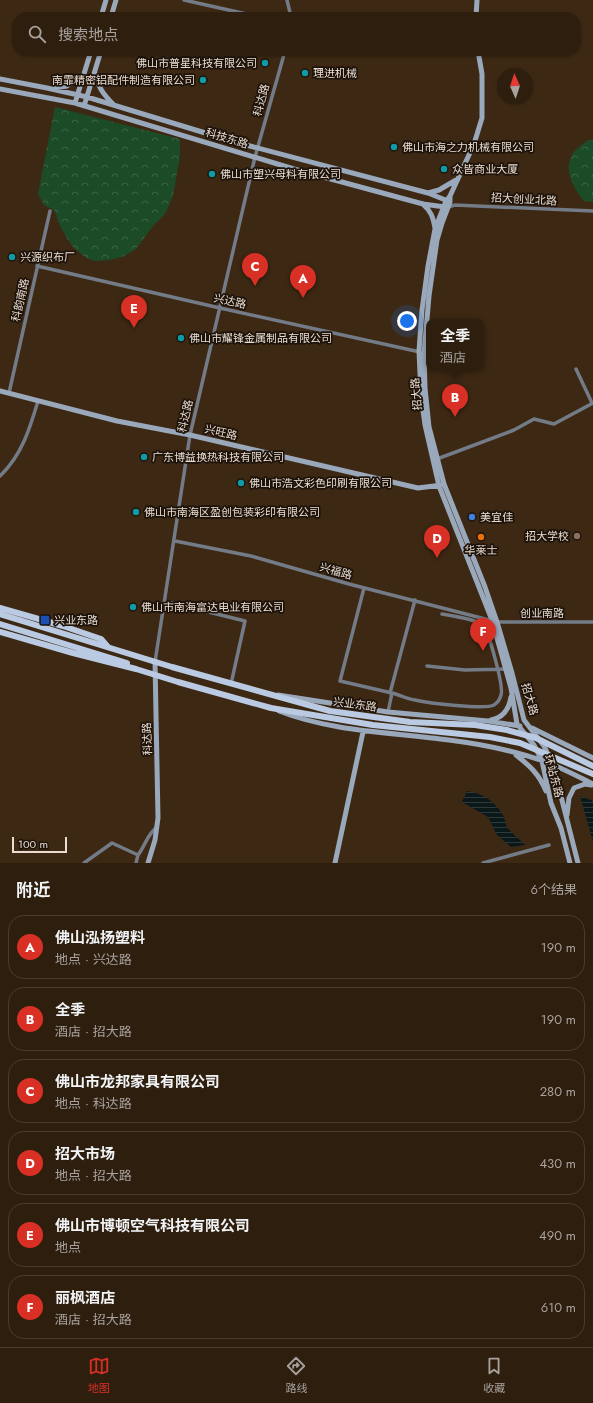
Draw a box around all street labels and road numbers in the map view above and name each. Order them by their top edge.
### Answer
street label: 科达路 [249,82,273,118]
street label: 科技东路 [204,124,250,152]
street label: 招大创业北路 [491,189,557,209]
street label: 科韵南路 [7,277,33,323]
street label: 兴达路 [212,290,248,312]
street label: 招大路 [407,377,425,411]
street label: 科达路 [173,398,197,434]
street label: 兴旺路 [203,420,239,444]
street label: 兴福路 [318,559,354,583]
street label: 创业南路 [520,605,564,621]
street label: 招大路 [518,681,542,717]
street label: 兴业东路 [332,693,378,715]
street label: 科达路 [138,722,156,756]
street label: 环站东路 [541,753,567,799]

